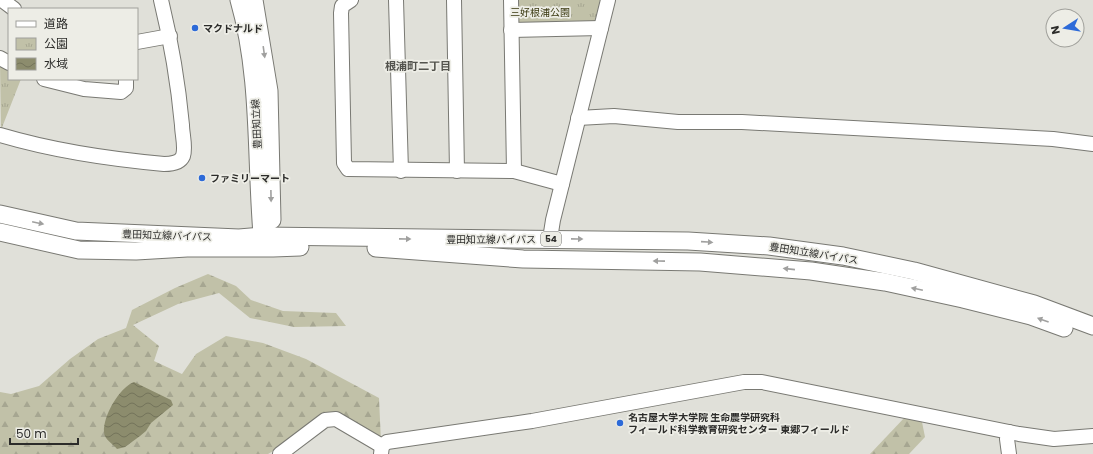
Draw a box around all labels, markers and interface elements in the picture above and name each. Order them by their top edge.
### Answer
park label: 三好根浦公園 [510,5,570,20]
legend [8,8,138,80]
north arrow [1045,8,1085,48]
text: 道路 [44,15,68,32]
place label: マクドナルド [203,21,263,36]
marker: マクドナルド [190,23,200,33]
text: N [1047,24,1064,36]
text: 公園 [44,35,68,52]
one-way arrow [261,46,267,58]
text: 水域 [44,55,68,72]
district label: 根浦町二丁目 [385,58,451,74]
street label: 豊田知立線 [248,99,265,149]
place label: ファミリーマート [210,171,290,186]
marker: ファミリーマート [197,173,207,183]
one-way arrow [268,190,275,202]
one-way arrow [32,221,44,227]
street label: 豊田知立線バイパス [122,226,212,245]
street label: 豊田知立線バイパス [446,232,536,247]
road number: 54 [541,232,561,246]
one-way arrow [399,235,411,242]
one-way arrow [571,236,584,242]
one-way arrow [701,239,714,245]
street label: 豊田知立線バイパス [768,239,859,268]
one-way arrow [652,258,665,264]
one-way arrow [782,265,795,272]
one-way arrow [911,285,923,291]
one-way arrow [1036,317,1048,323]
place label: 名古屋大学大学院 生命農学研究科 フィールド科学教育研究センター 東郷フィールド [628,410,850,437]
marker: 名古屋大学大学院 生命農学研究科 フィールド科学教育研究センター 東郷フィールド [615,418,625,428]
scale bar [10,420,78,446]
text: 50 m [16,425,47,442]

